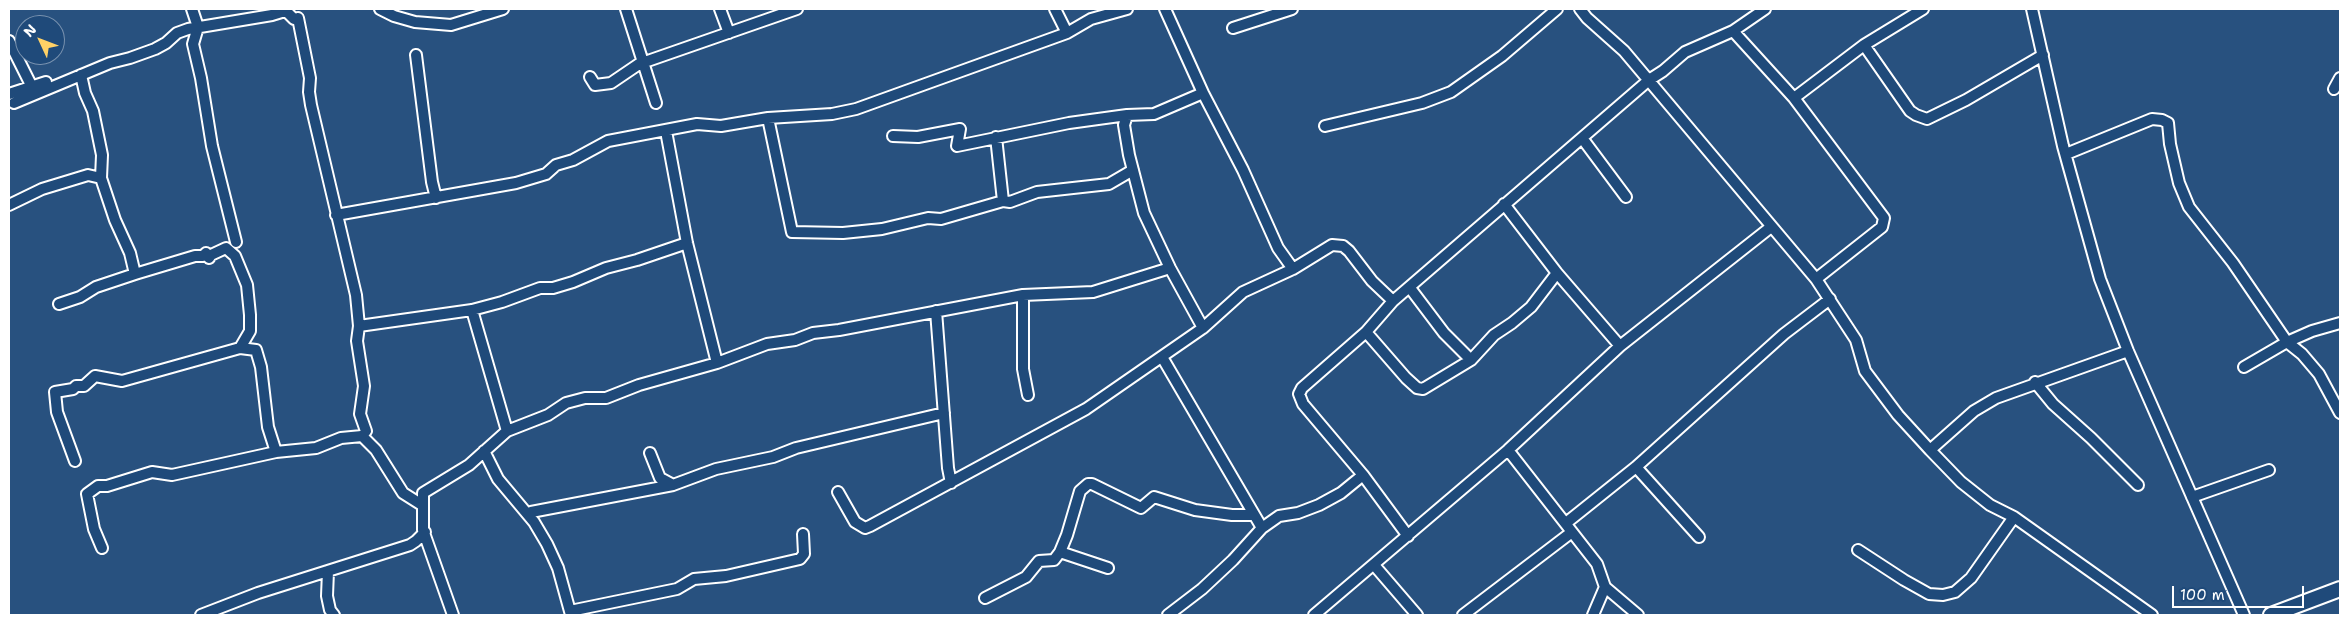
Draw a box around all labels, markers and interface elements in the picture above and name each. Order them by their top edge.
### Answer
north arrow [15,15,65,65]
text: N [19,20,40,41]
scale bar [2174,576,2306,608]
text: 100 m [2180,585,2225,605]

